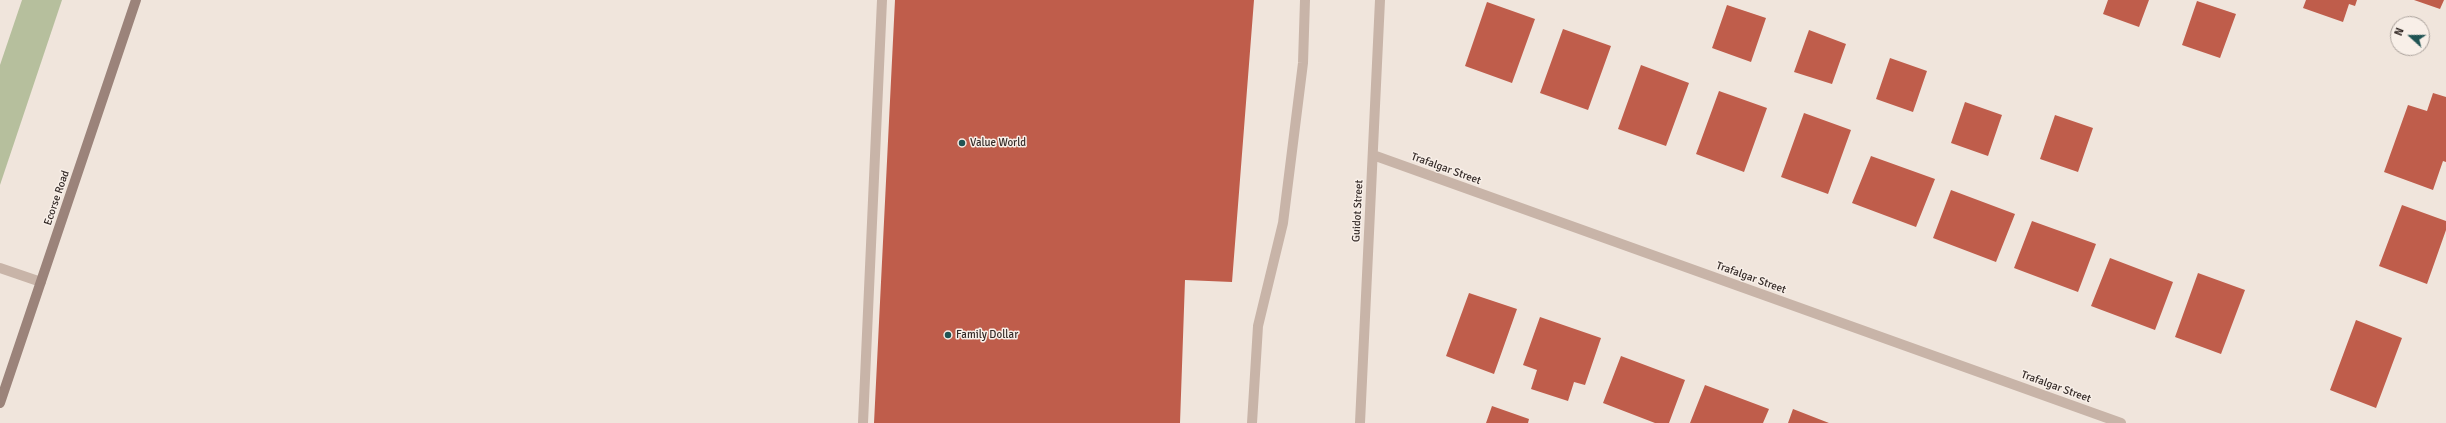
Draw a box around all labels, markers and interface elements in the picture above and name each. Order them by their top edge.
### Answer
north arrow [2390,16,2430,56]
text: N [2392,26,2407,38]
place label: Value World [970,136,1026,150]
marker: Value World [957,138,967,148]
street label: Trafalgar Street [1409,150,1483,188]
street label: Ecorse Road [41,169,73,227]
street label: Guidot Street [1350,179,1366,243]
street label: Trafalgar Street [1714,259,1788,297]
place label: Family Dollar [956,328,1018,342]
marker: Family Dollar [943,330,953,340]
street label: Trafalgar Street [2019,368,2093,406]

